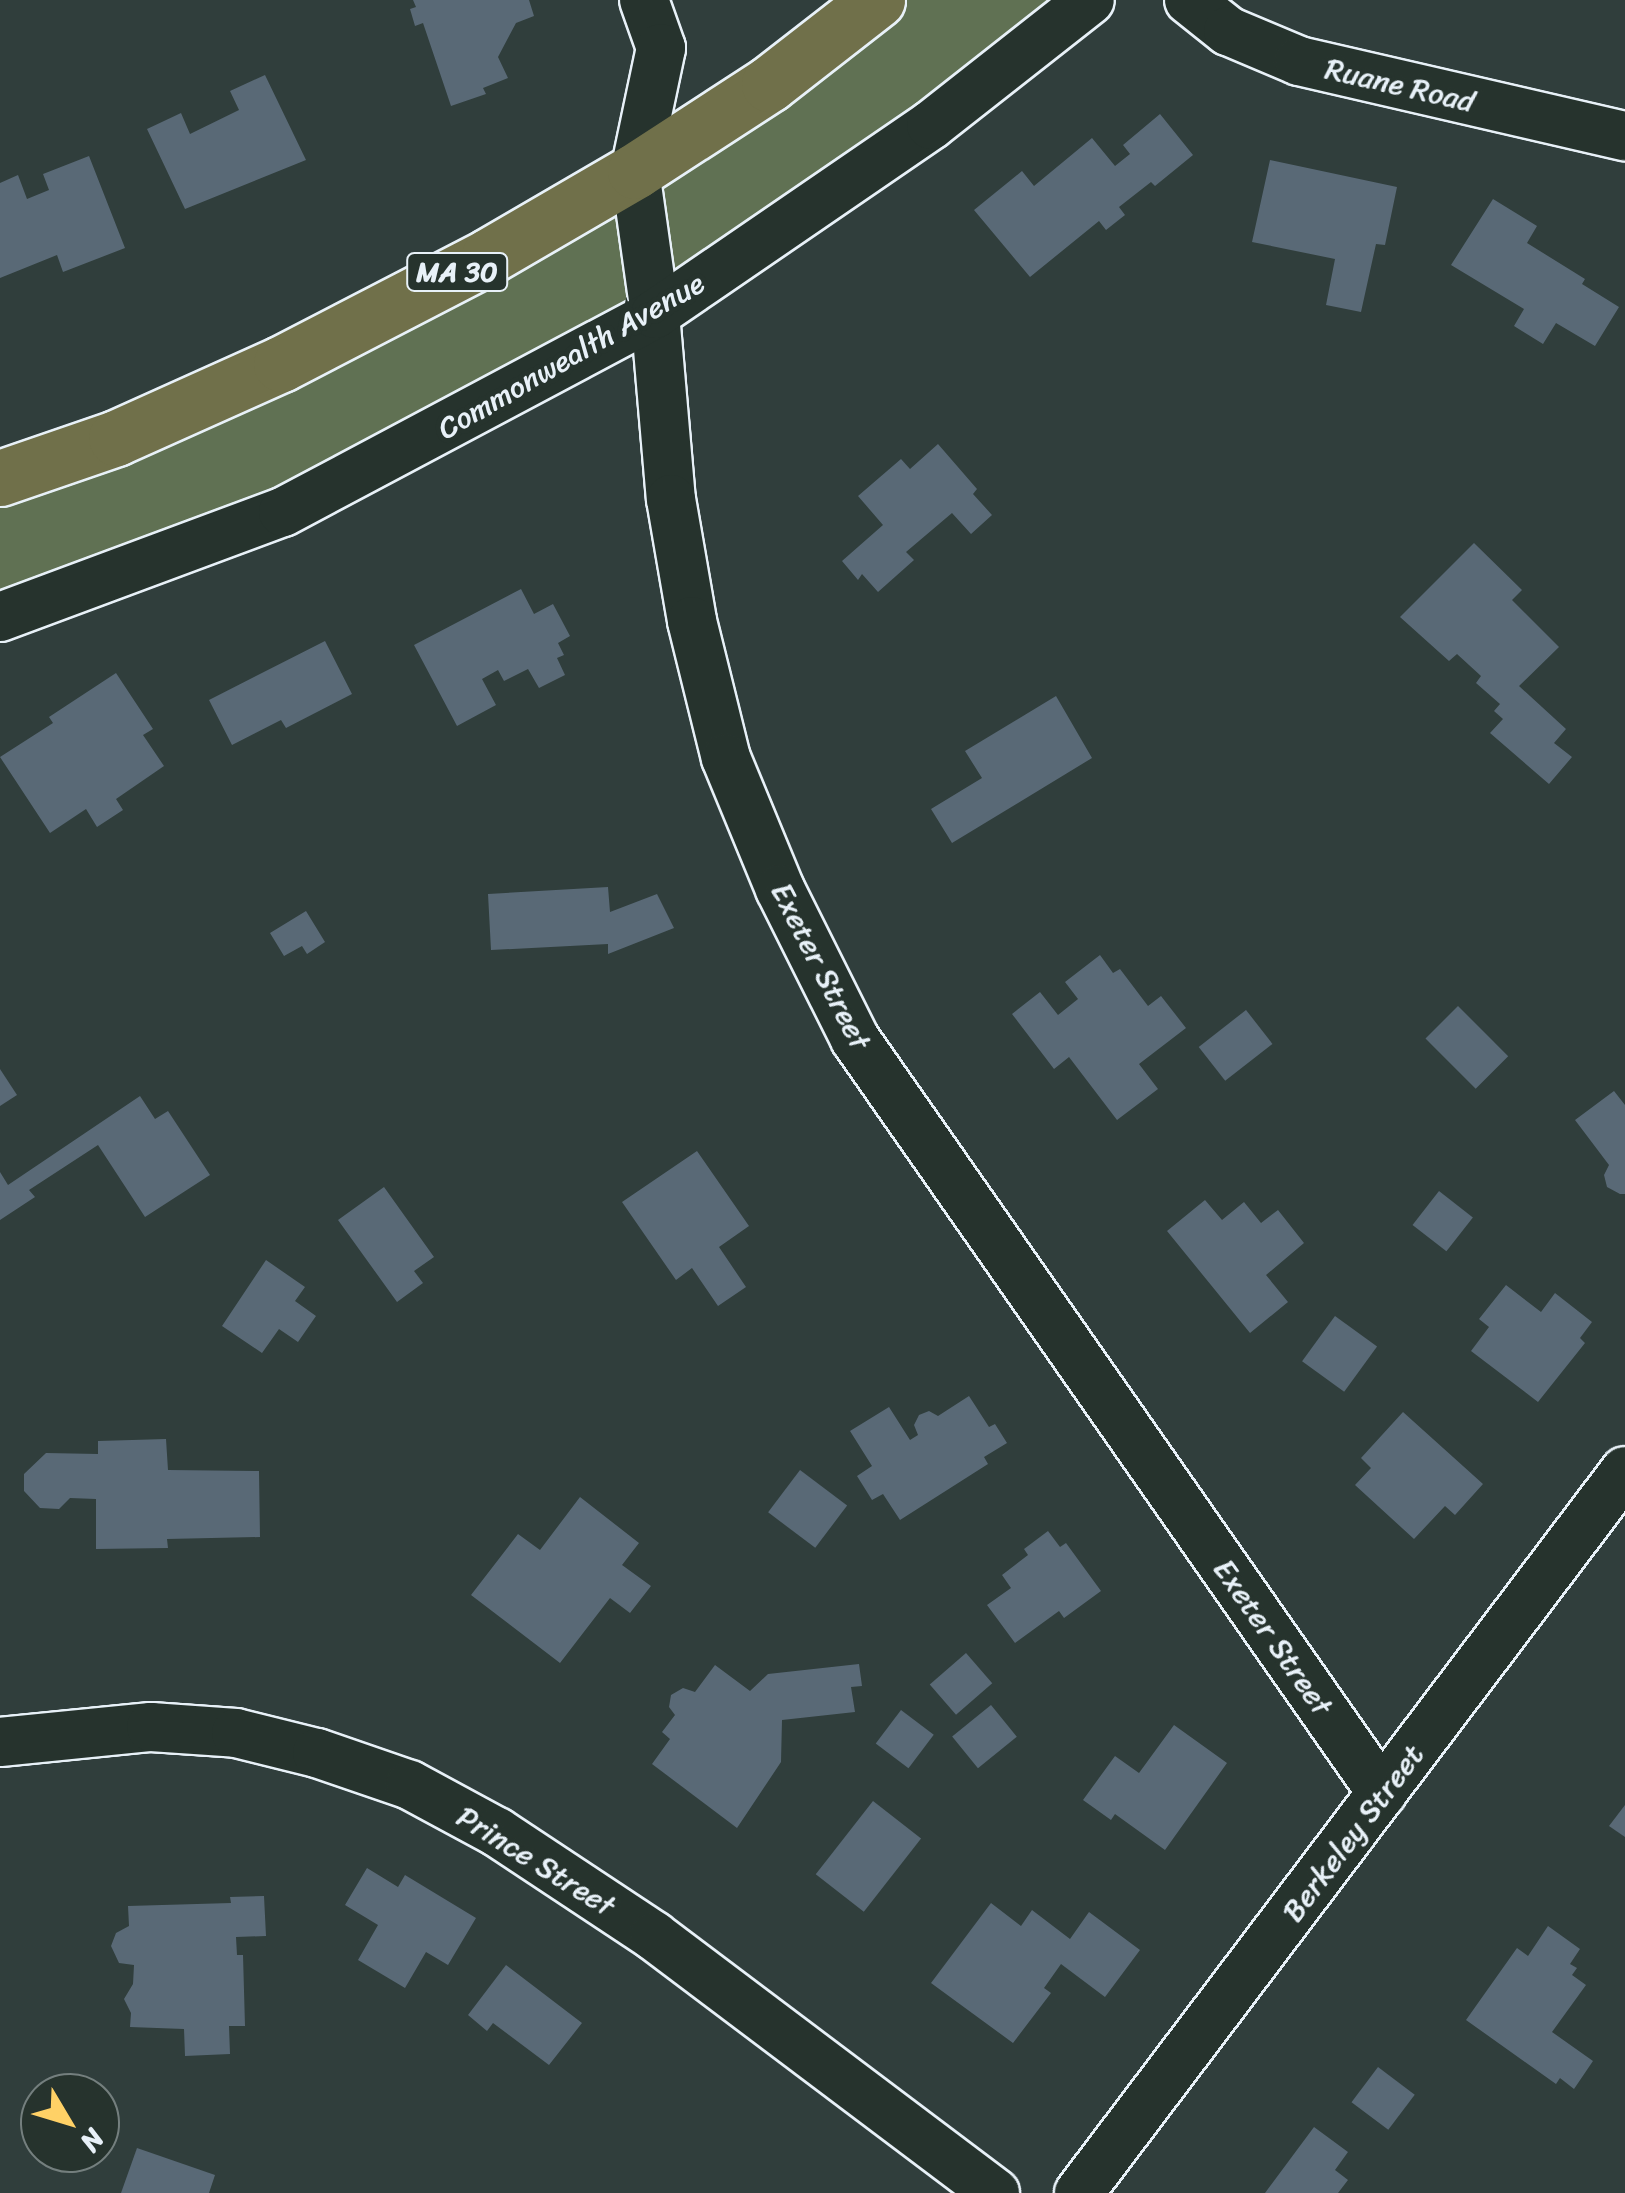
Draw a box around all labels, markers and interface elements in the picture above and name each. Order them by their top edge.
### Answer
street label: Ruane Road [1322,50,1478,120]
road number: MA 30 [404,249,510,295]
street label: Commonwealth Avenue [431,265,711,447]
street label: Exeter Street [763,876,879,1056]
street label: Exeter Street [1206,1552,1340,1722]
street label: Berkeley Street [1275,1738,1431,1928]
street label: Prince Street [450,1798,622,1924]
north arrow [20,2073,120,2173]
text: N [67,2118,118,2163]

